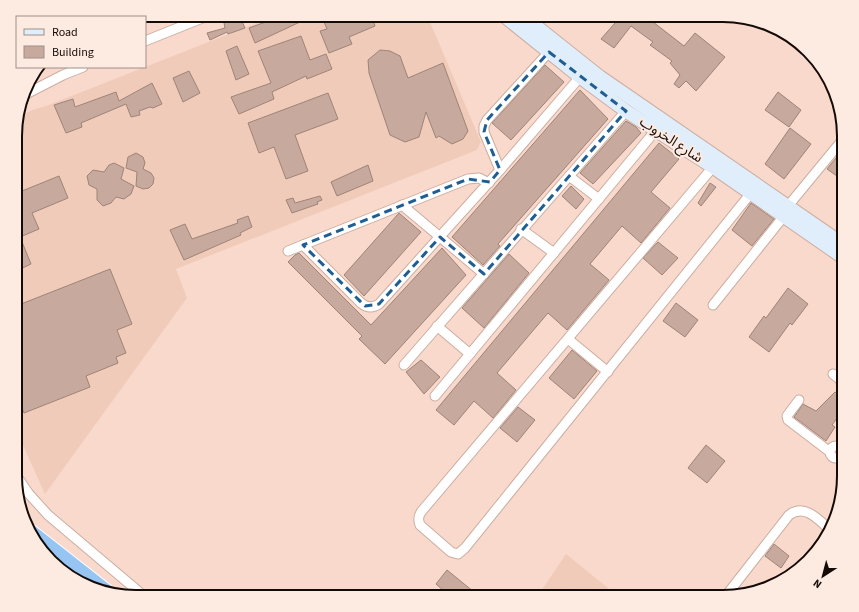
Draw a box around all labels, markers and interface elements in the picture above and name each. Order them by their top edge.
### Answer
legend [16,16,146,68]
text: Road [52,24,78,41]
text: Building [52,44,94,61]
street label: شارع الخروب [635,112,707,168]
north arrow [803,556,843,596]
text: N [810,575,825,592]

